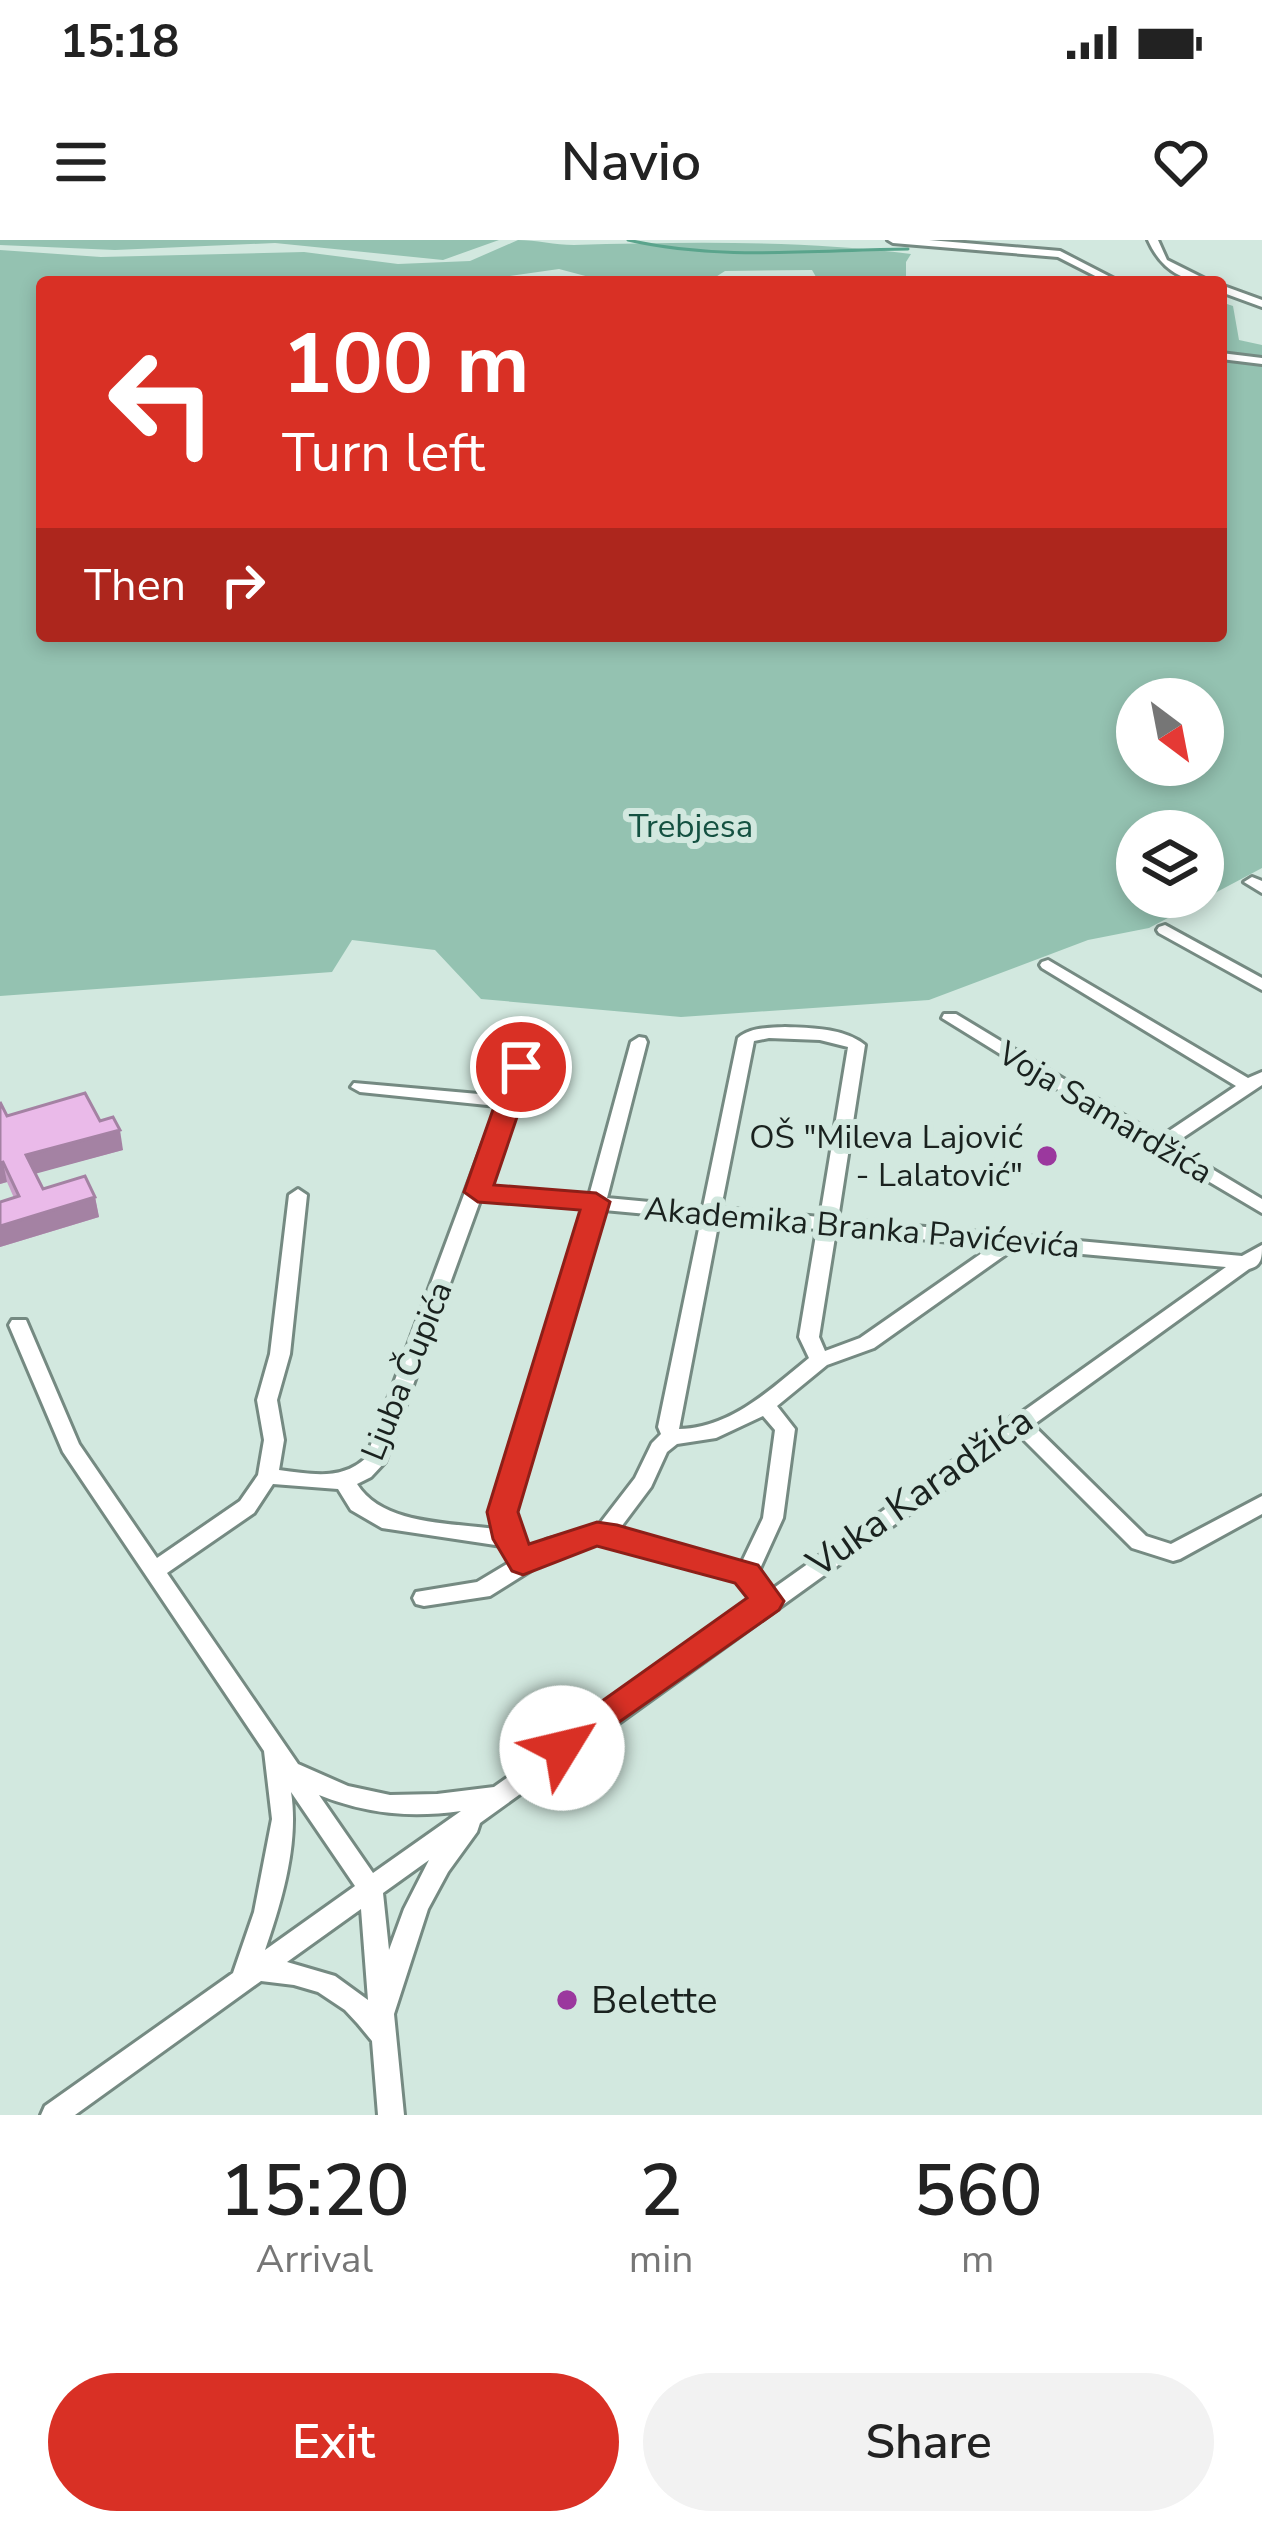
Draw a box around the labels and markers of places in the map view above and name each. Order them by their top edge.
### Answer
pin [470,1016,572,1118]
place label: OŠ "Mileva Lajović - Lalatović" [749,1115,1023,1198]
marker: OŠ "Mileva Lajović - Lalatović" [1034,1143,1060,1169]
place label: Belette [591,1974,718,2027]
marker: Belette [554,1987,580,2013]

